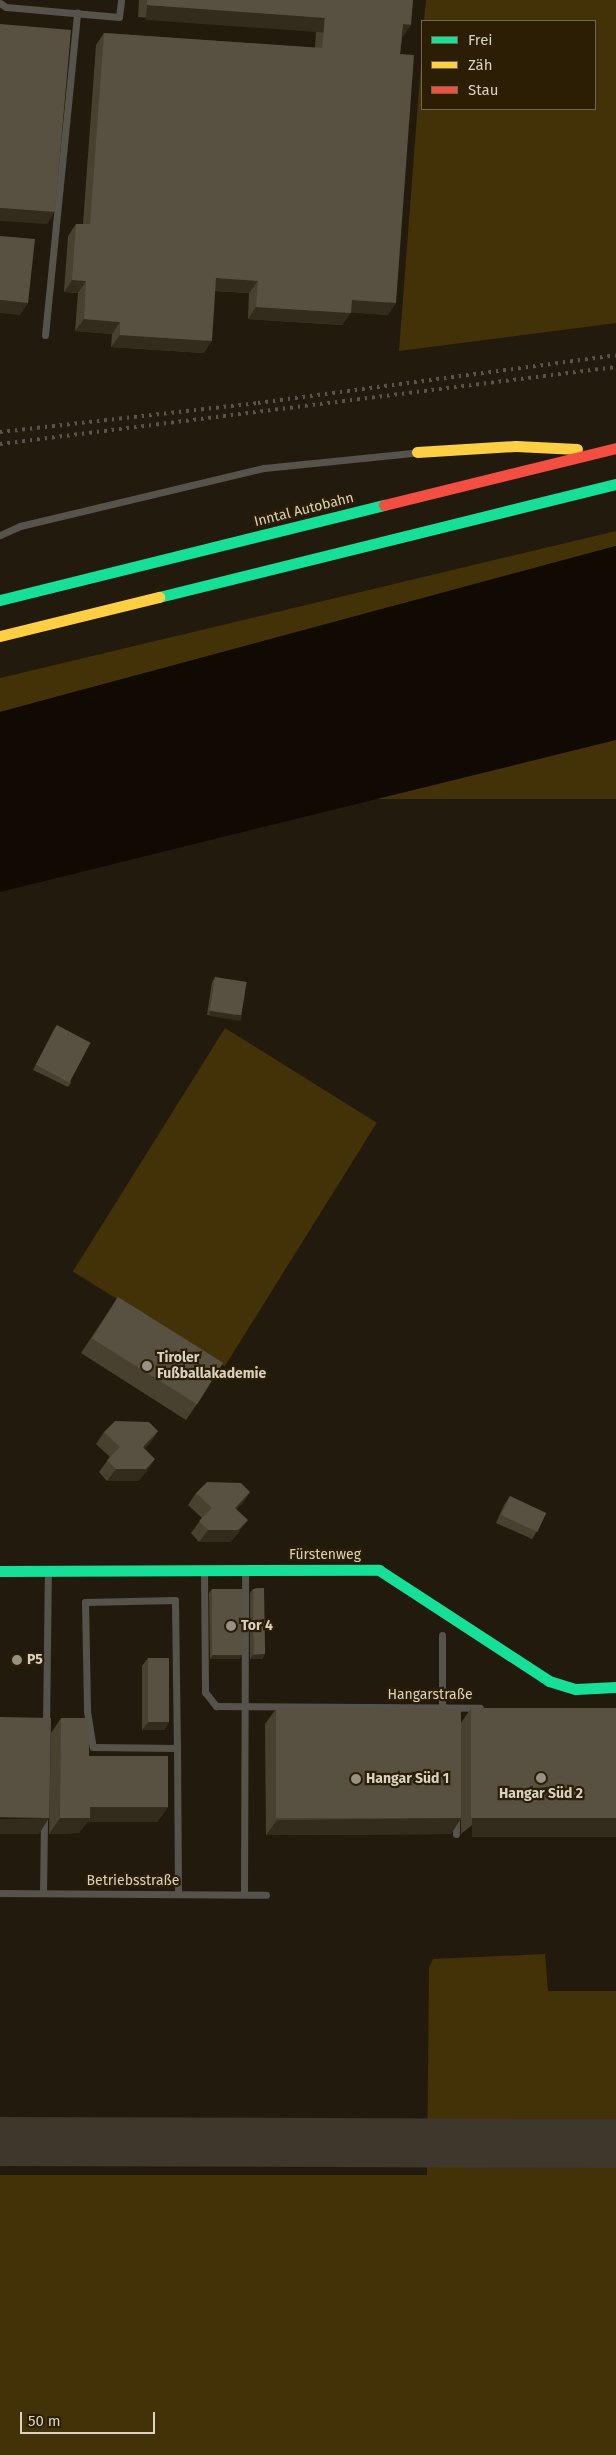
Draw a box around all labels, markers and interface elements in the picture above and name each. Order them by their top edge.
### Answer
legend [421,20,596,110]
text: Frei [468,31,493,49]
text: Zäh [468,56,493,74]
text: Stau [468,81,498,99]
street label: Inntal Autobahn [252,489,356,531]
place label: Tiroler Fußballakademie [157,1350,266,1382]
marker: Tiroler Fußballakademie [141,1360,153,1372]
street label: Fürstenweg [289,1547,361,1563]
place label: Tor 4 [241,1618,273,1634]
marker: Tor 4 [225,1620,237,1632]
place label: P5 [27,1652,43,1668]
marker: P5 [11,1654,23,1666]
street label: Hangarstraße [387,1687,473,1703]
place label: Hangar Süd 1 [366,1771,449,1787]
marker: Hangar Süd 2 [535,1772,547,1784]
marker: Hangar Süd 1 [350,1773,362,1785]
place label: Hangar Süd 2 [499,1786,583,1802]
street label: Betriebsstraße [87,1873,179,1889]
scale bar [22,2402,158,2434]
text: 50 m [28,2412,61,2430]

